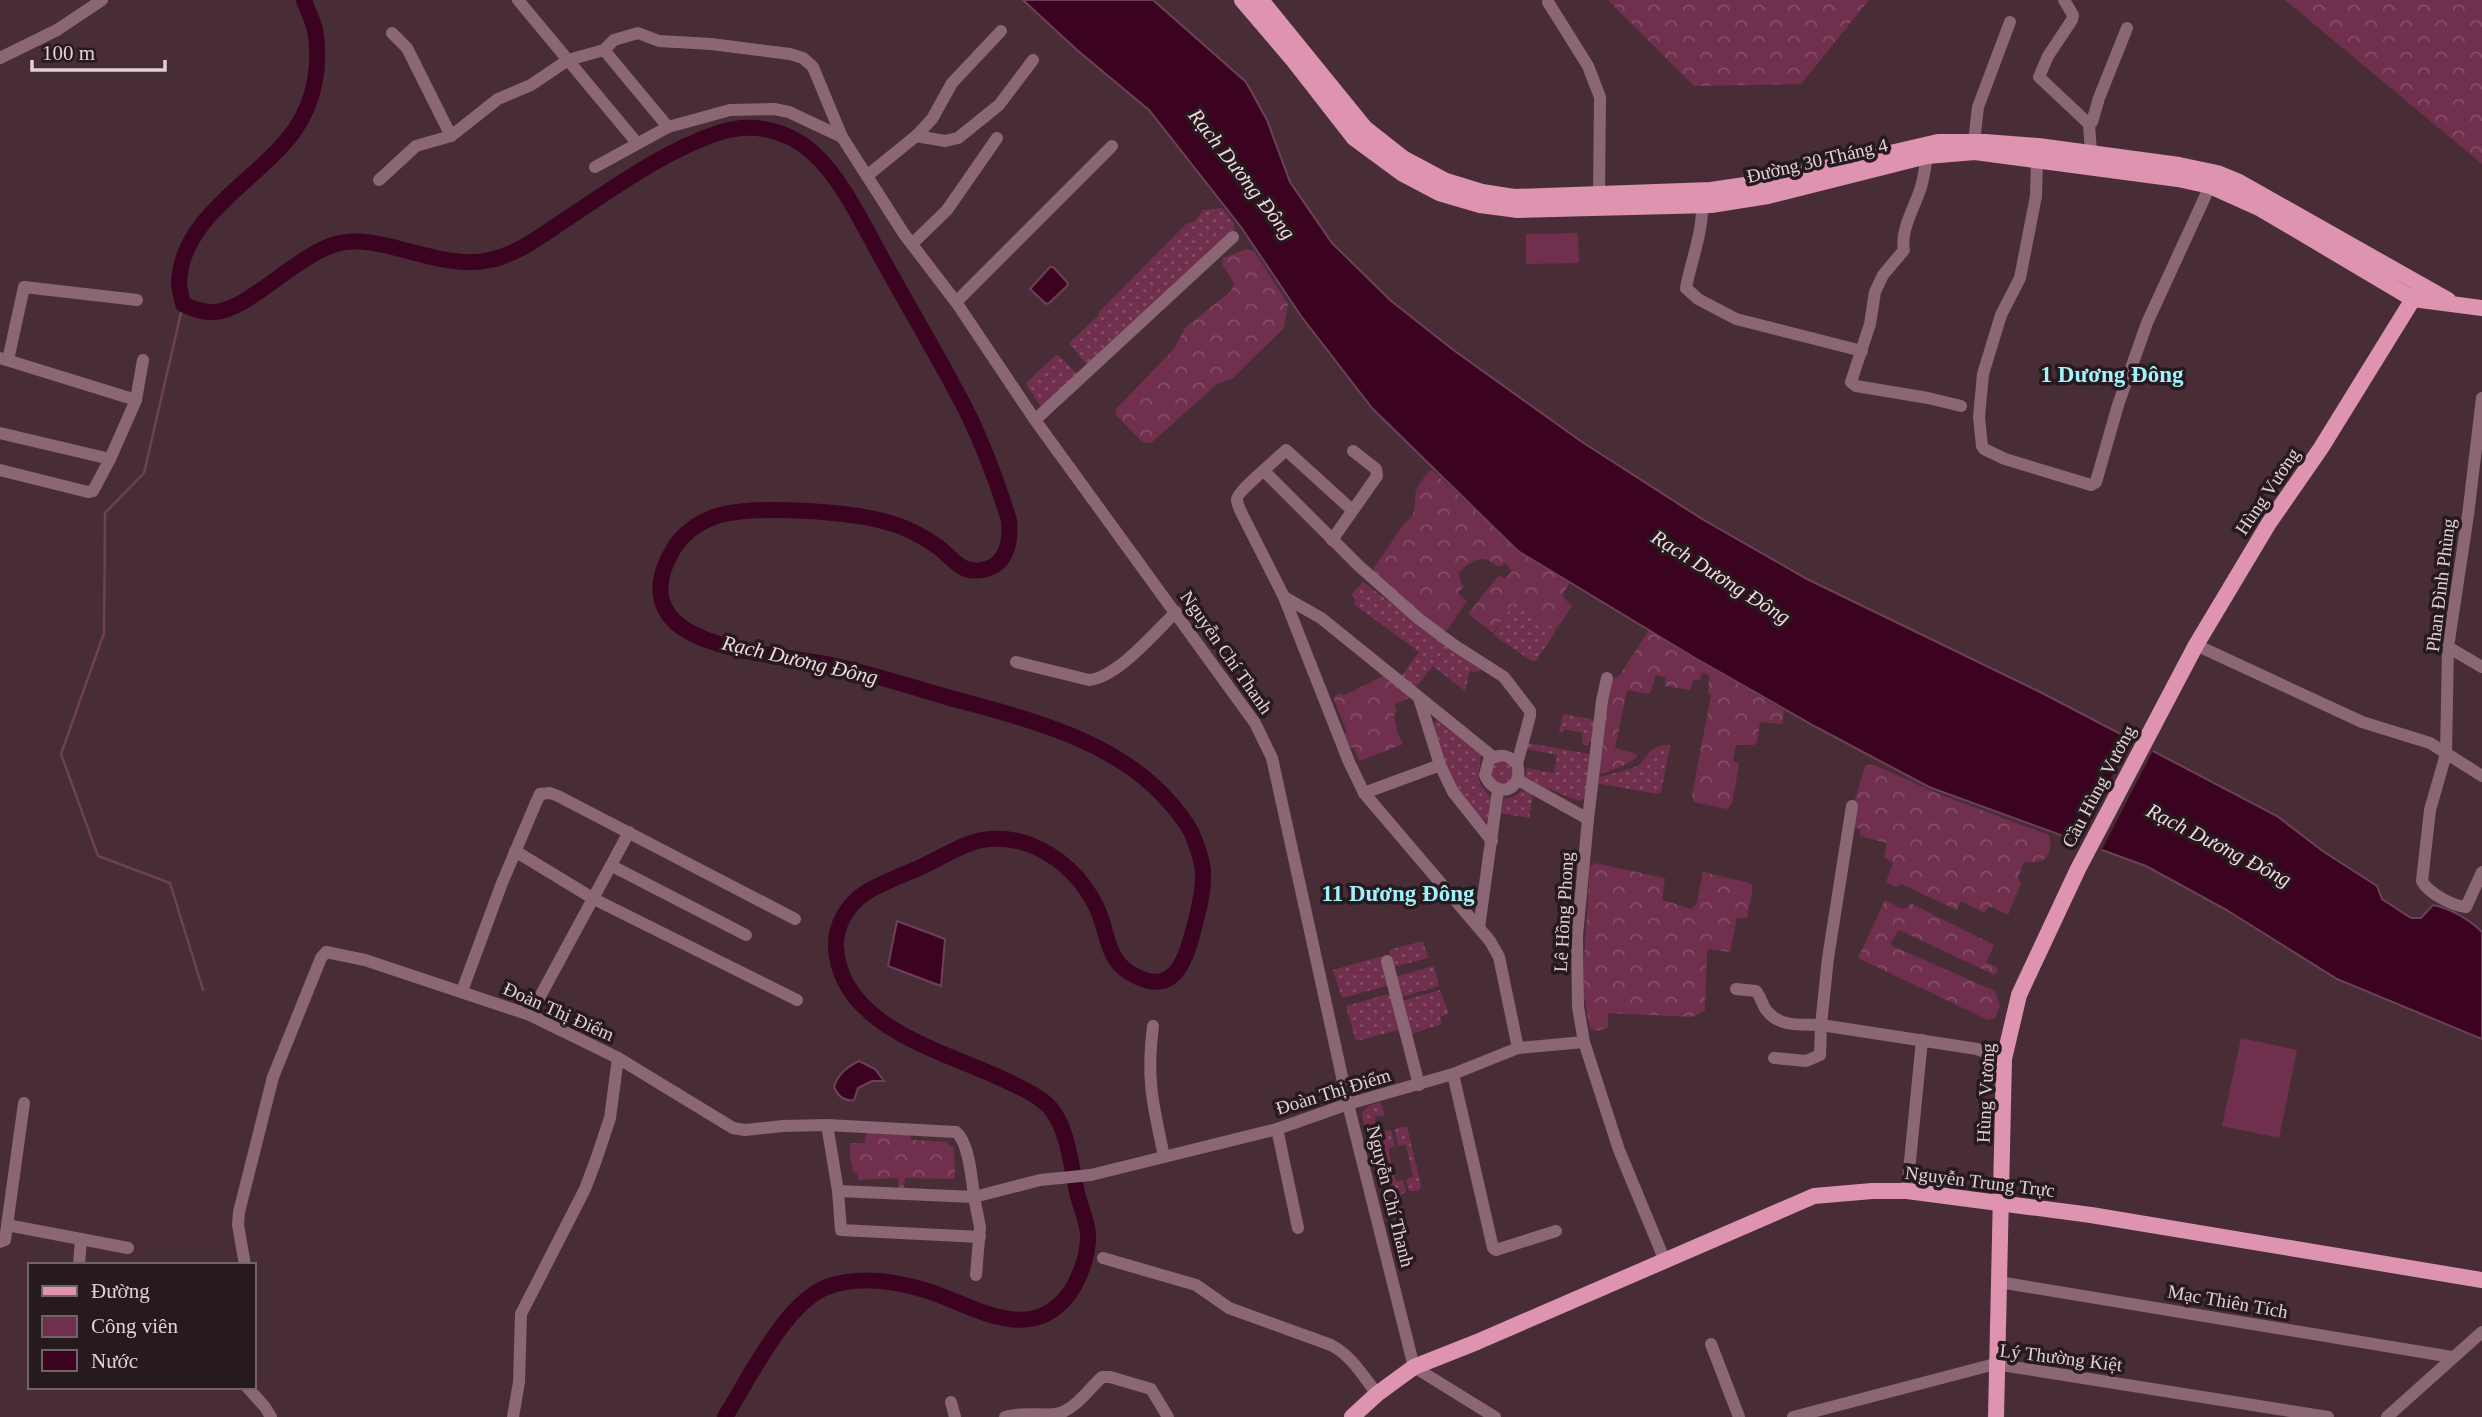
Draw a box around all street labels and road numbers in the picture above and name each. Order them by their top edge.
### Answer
street label: Đường 30 Tháng 4 [1745,134,1890,187]
street label: Hùng Vương [2231,444,2304,538]
street label: Phan Đình Phùng [2422,517,2459,653]
street label: Nguyễn Chí Thanh [1176,587,1277,718]
street label: Cầu Hùng Vương [2057,721,2140,851]
street label: Lê Hồng Phong [1550,851,1577,973]
street label: Đoàn Thị Điểm [500,978,618,1045]
street label: Hùng Vương [1972,1042,1999,1143]
street label: Đoàn Thị Điểm [1273,1064,1393,1119]
street label: Nguyễn Chí Thanh [1363,1123,1418,1270]
street label: Nguyễn Trung Trực [1904,1162,2056,1201]
street label: Mạc Thiên Tích [2166,1281,2290,1322]
street label: Lý Thường Kiệt [1998,1340,2124,1376]

